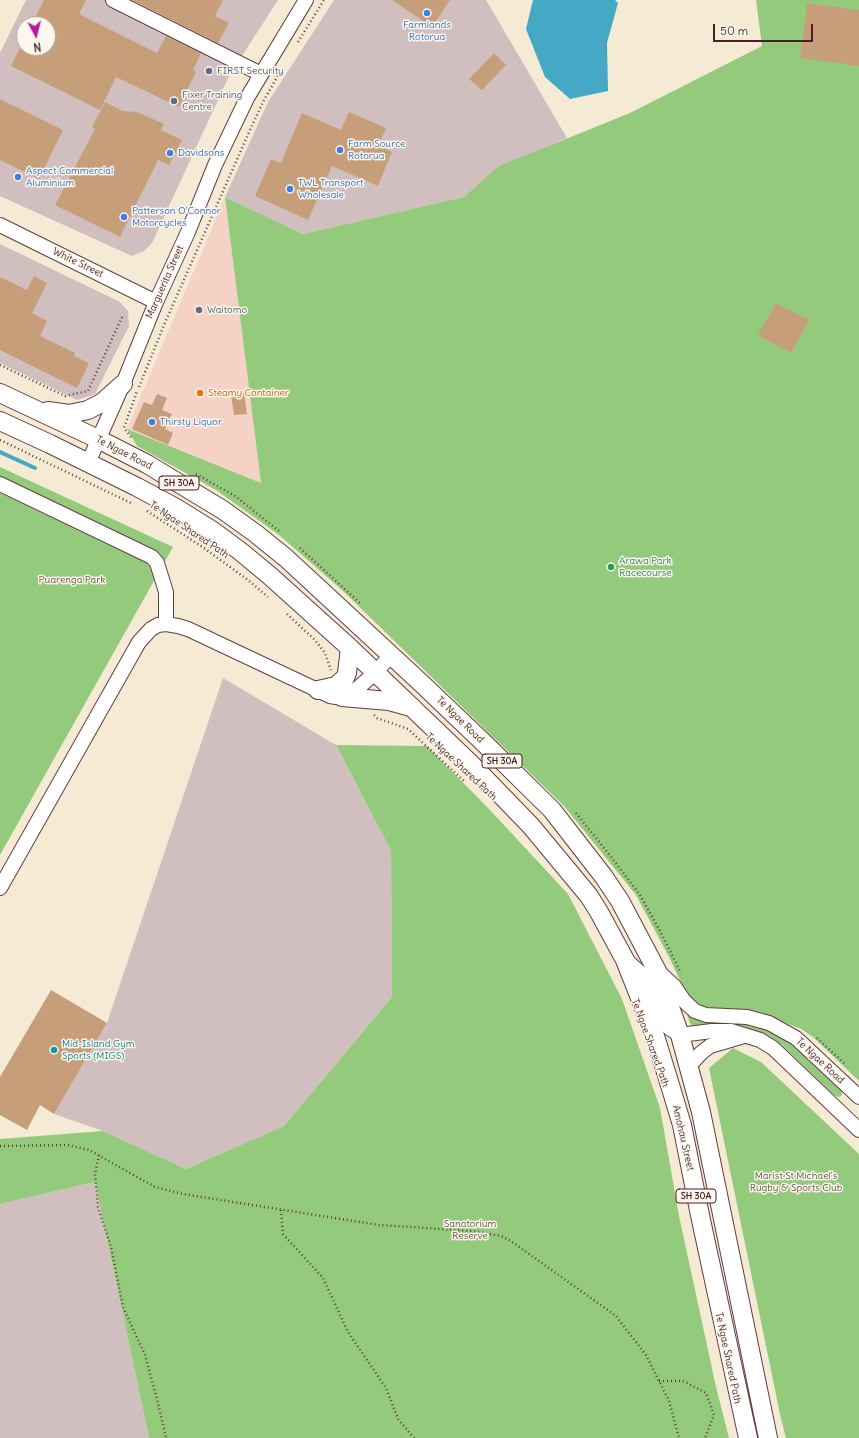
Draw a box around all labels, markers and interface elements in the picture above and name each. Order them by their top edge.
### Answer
marker: Farmlands Rotorua [422,8,432,18]
north arrow [16,16,56,56]
scale bar [715,16,815,42]
place label: Farmlands Rotorua [403,19,451,42]
text: 50 m [720,23,748,38]
text: N [33,40,42,54]
place label: FIRST Security [217,65,284,77]
marker: FIRST Security [204,66,214,76]
place label: Fixer Training Centre [182,89,242,112]
marker: Fixer Training Centre [169,96,179,106]
place label: Farm Source Rotorua [348,138,405,162]
marker: Farm Source Rotorua [335,145,345,155]
place label: Davidsons [178,147,224,159]
marker: Davidsons [165,148,175,158]
place label: Aspect Commercial Aluminium [26,165,113,188]
marker: Aspect Commercial Aluminium [13,172,23,182]
place label: TWL Transport Wholesale [298,177,363,200]
marker: TWL Transport Wholesale [285,184,295,194]
place label: Patterson O'Connor Motorcycles [132,205,221,228]
marker: Patterson O'Connor Motorcycles [119,212,129,222]
street label: Marguerita Street [143,243,187,321]
street label: White Street [51,246,105,280]
place label: Waitomo [207,304,247,316]
marker: Waitomo [194,305,204,315]
place label: Steamy Container [208,387,289,399]
marker: Steamy Container [195,388,205,398]
place label: Thirsty Liquor [160,416,222,428]
marker: Thirsty Liquor [147,417,157,427]
street label: Te Ngae Road [94,434,154,472]
road number: SH 30A [159,476,199,490]
street label: Te Ngae Shared Path [147,499,231,561]
place label: Arawa Park Racecourse [619,555,672,578]
marker: Arawa Park Racecourse [606,562,616,572]
park label: Puarenga Park [39,574,105,586]
street label: Te Ngae Road [434,694,486,746]
street label: Te Ngae Shared Path [423,731,499,803]
road number: SH 30A [482,754,522,768]
street label: Te Ngae Shared Path [628,997,672,1089]
street label: Te Ngae Road [793,1036,847,1086]
place label: Mid-Island Gym Sports (MIGS) [62,1038,135,1062]
marker: Mid-Island Gym Sports (MIGS) [49,1045,59,1055]
street label: Amohau Street [670,1104,696,1172]
park label: Marist St Michael's Rugby & Sports Club [750,1170,842,1194]
road number: SH 30A [676,1189,716,1203]
park label: Sanatorium Reserve [444,1218,496,1242]
street label: Te Ngae Shared Path [712,1311,744,1405]

